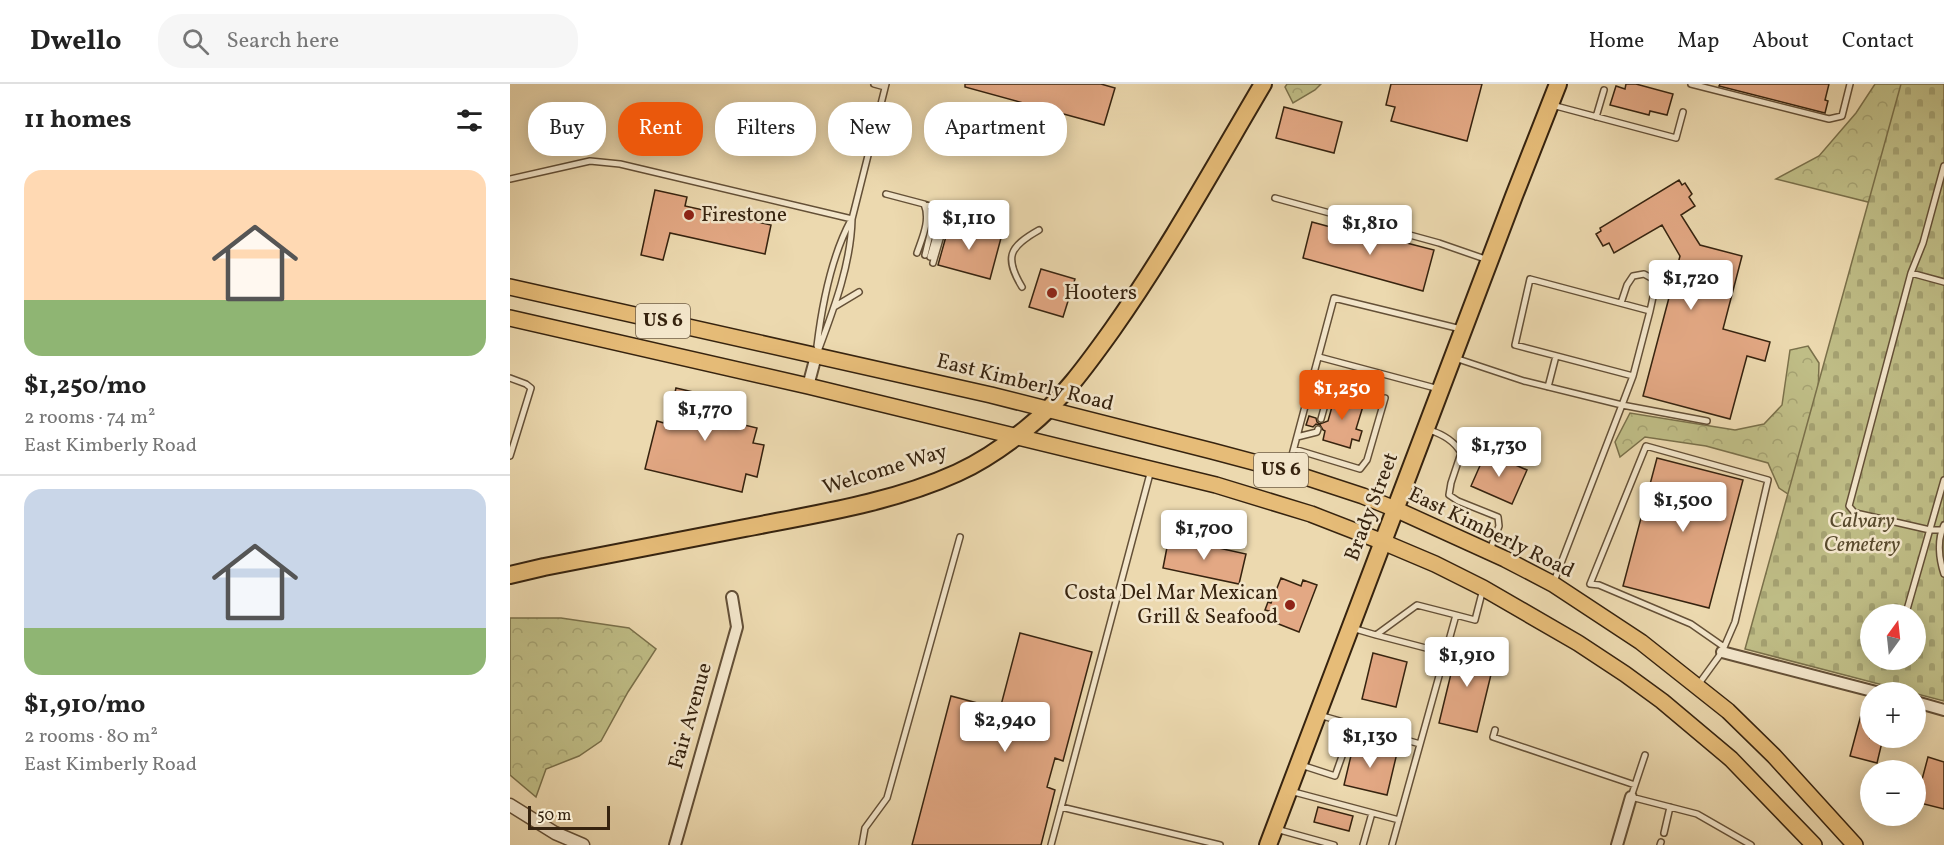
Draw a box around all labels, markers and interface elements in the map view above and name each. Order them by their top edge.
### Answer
search box [158,14,578,68]
text: Dwello [30,22,122,61]
icon: search [179,25,212,58]
text: Search here [227,26,339,57]
text: Home [1589,27,1644,56]
text: Map [1677,27,1719,56]
text: About [1752,27,1809,56]
text: Contact [1842,27,1914,56]
text: 11 homes [24,102,131,138]
chip: Buy [528,102,606,156]
chip: Rent [618,102,703,156]
chip: Filters [715,102,816,156]
chip: New [828,102,912,156]
chip: Apartment [924,102,1067,156]
icon: filters [453,104,486,137]
pin: $1,110 [920,200,1018,251]
place label: Firestone [701,201,787,230]
text: $1,110 [942,205,996,233]
pin: $1,810 [1321,205,1419,256]
marker: Firestone [682,208,696,222]
icon: home [201,209,309,317]
text: $1,810 [1342,210,1398,238]
pin: $1,720 [1642,260,1740,311]
text: $1,720 [1663,265,1719,293]
place label: Hooters [1064,279,1137,308]
marker: Hooters [1045,286,1059,300]
road number: US 6 [636,304,690,338]
street label: East Kimberly Road [933,347,1117,419]
text: $1,250/mo [24,368,146,404]
pin: $1,250 [1293,370,1391,421]
text: $1,250 [1313,375,1371,403]
pin: $1,770 [656,391,754,442]
text: $1,770 [677,396,733,424]
text: 2 rooms · 74 m² [24,404,155,432]
pin: $1,730 [1450,427,1548,478]
text: East Kimberly Road [24,432,197,460]
text: $1,730 [1471,432,1527,460]
street label: Welcome Way [819,437,952,503]
street label: Brady Street [1338,449,1406,565]
road number: US 6 [1254,453,1308,487]
street label: East Kimberly Road [1403,480,1579,586]
pin: $1,500 [1634,482,1732,533]
text: $1,500 [1653,487,1713,515]
park label: Calvary Cemetery [1824,507,1901,560]
pin: $1,700 [1155,510,1253,561]
text: $1,700 [1175,515,1233,543]
icon: home [201,528,309,636]
place label: Costa Del Mar Mexican Grill & Seafood [1065,579,1278,632]
marker: Costa Del Mar Mexican Grill & Seafood [1283,598,1297,612]
north arrow [1860,604,1926,670]
map controls [1860,604,1926,826]
pin: $1,910 [1418,637,1516,688]
text: $1,910 [1439,642,1495,670]
street label: Fair Avenue [662,659,720,772]
button: + [1860,682,1926,748]
text: $1,910/mo [24,687,145,723]
pin: $2,940 [956,702,1054,753]
text: $2,940 [974,707,1036,735]
pin: $1,130 [1321,718,1419,769]
text: 2 rooms · 80 m² [24,723,158,751]
text: $1,130 [1342,723,1398,751]
text: East Kimberly Road [24,751,197,779]
button: − [1860,760,1926,826]
scale bar [528,803,610,830]
text: 50 m [537,805,571,827]

